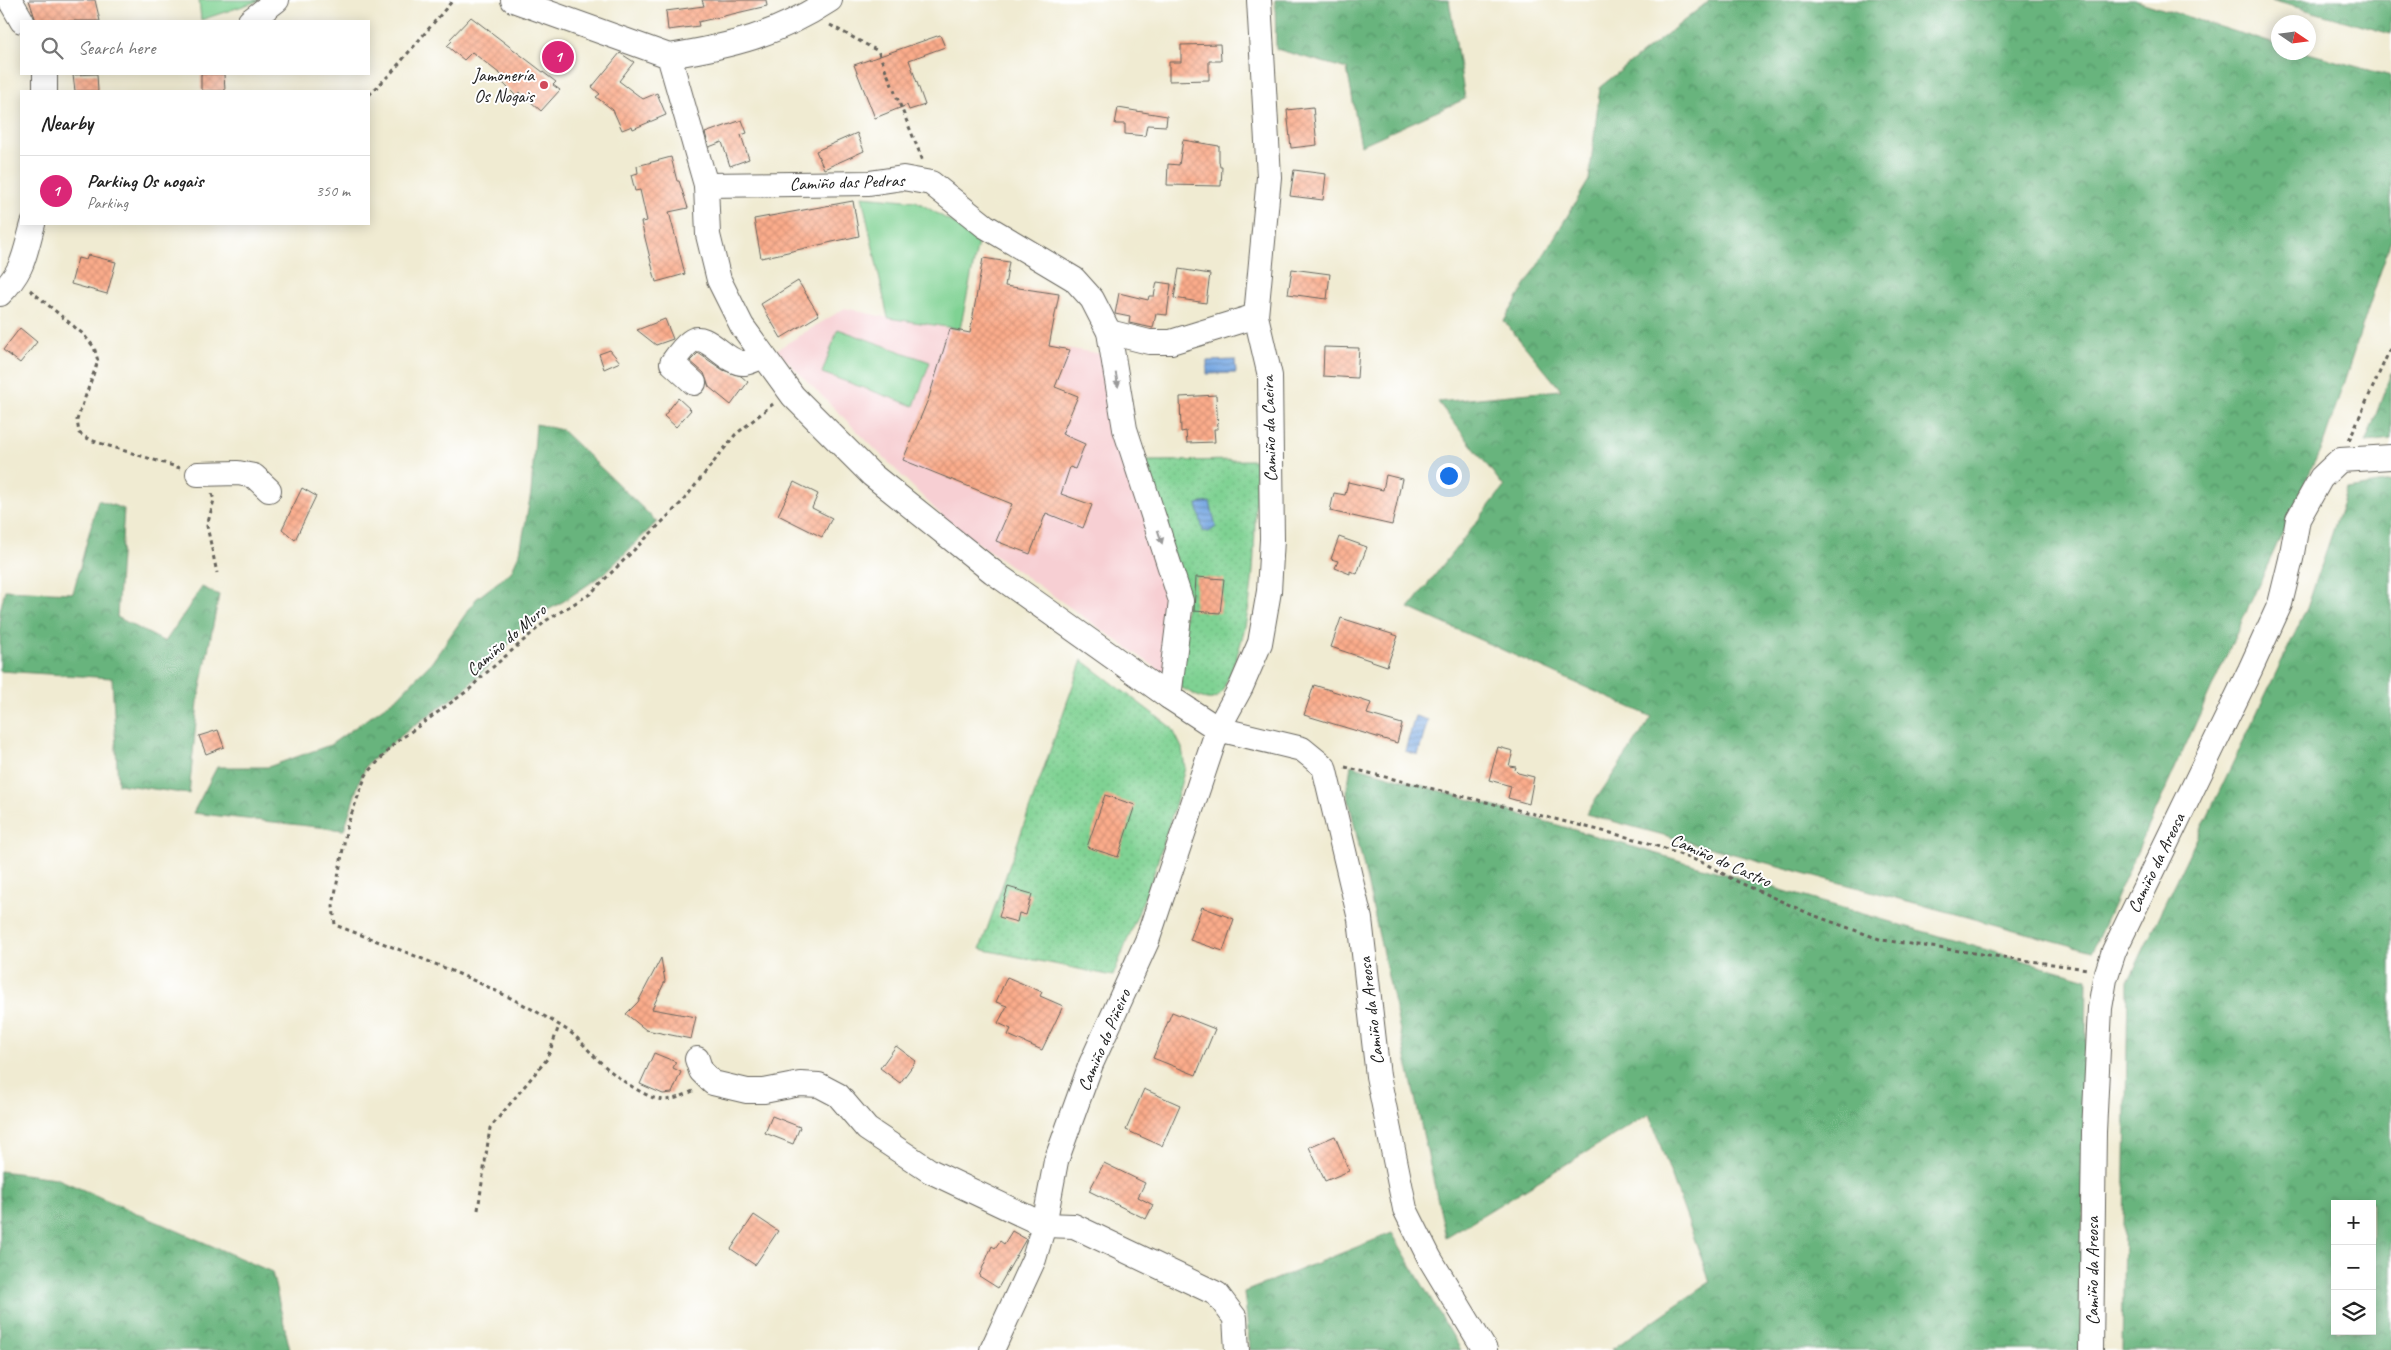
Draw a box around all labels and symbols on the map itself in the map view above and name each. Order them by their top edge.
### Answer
north arrow [2271,15,2316,60]
pin: 1 [542,38,574,76]
place label: Jamonería Os Nogais [472,64,536,107]
marker: Jamonería Os Nogais [538,79,550,91]
street label: Camiño das Pedras [789,169,907,195]
one-way arrow [1113,373,1121,389]
street label: Camiño da Caeira [1256,374,1282,482]
your location [1436,463,1462,489]
one-way arrow [1157,529,1164,544]
street label: Camiño do Muro [461,598,552,681]
street label: Camiño da Areosa [2122,808,2190,917]
street label: Camiño do Castro [1668,828,1776,893]
street label: Camiño da Areosa [1353,954,1389,1066]
street label: Camiño do Piñeiro [1073,984,1136,1094]
street label: Camiño da Areosa [2081,1215,2103,1325]

